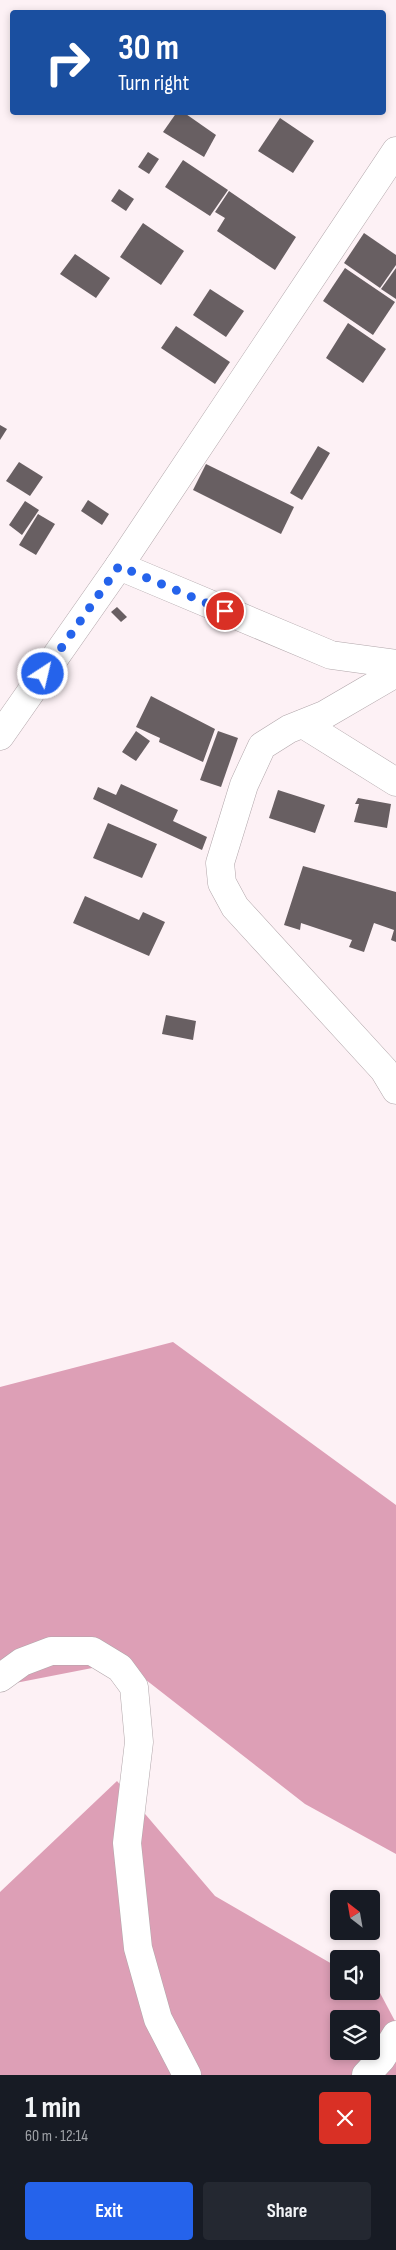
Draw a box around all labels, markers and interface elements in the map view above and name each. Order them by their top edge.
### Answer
text: 30 m [118,27,179,70]
icon: right [35,30,100,95]
text: Turn right [118,70,189,97]
pin [204,590,246,632]
icon: arrive [211,597,239,625]
position arrow [16,647,68,699]
north arrow [330,1890,380,1940]
map controls [330,1890,380,2060]
button: sound [330,1950,380,2000]
button: layers [330,2010,380,2060]
text: 1 min [25,2090,81,2126]
button: close [319,2092,371,2144]
text: 60 m · 12:14 [25,2127,88,2146]
button: Exit [25,2182,193,2240]
button: Share [203,2182,371,2240]

